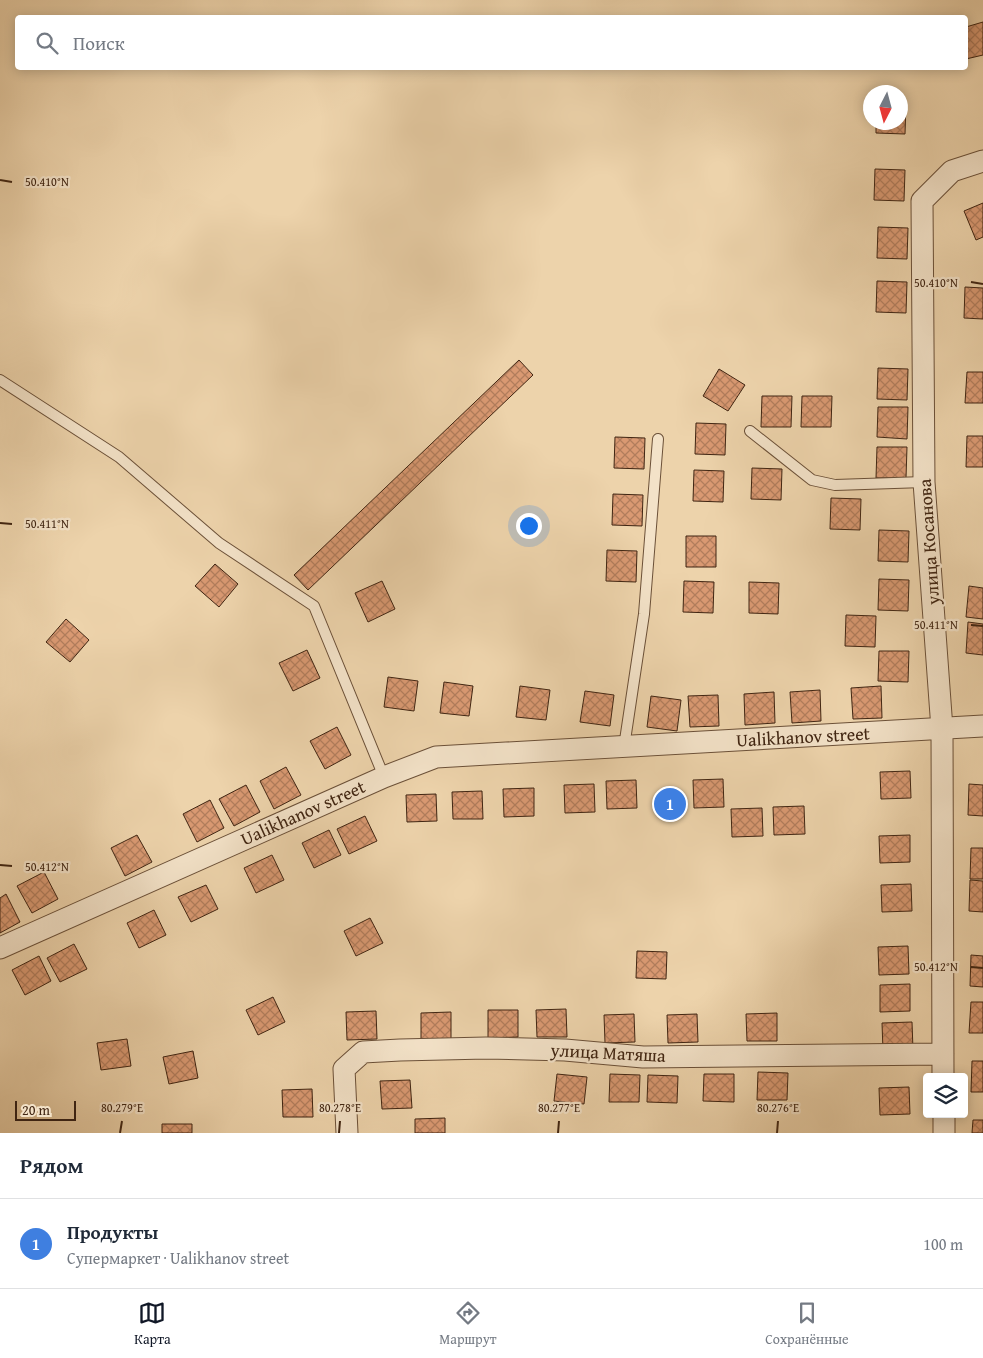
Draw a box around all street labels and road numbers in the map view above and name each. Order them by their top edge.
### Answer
street label: улица Косанова [911,478,946,607]
street label: Ualikhanov street [735,719,871,753]
street label: Ualikhanov street [236,773,370,852]
street label: улица Матяша [549,1036,667,1069]

